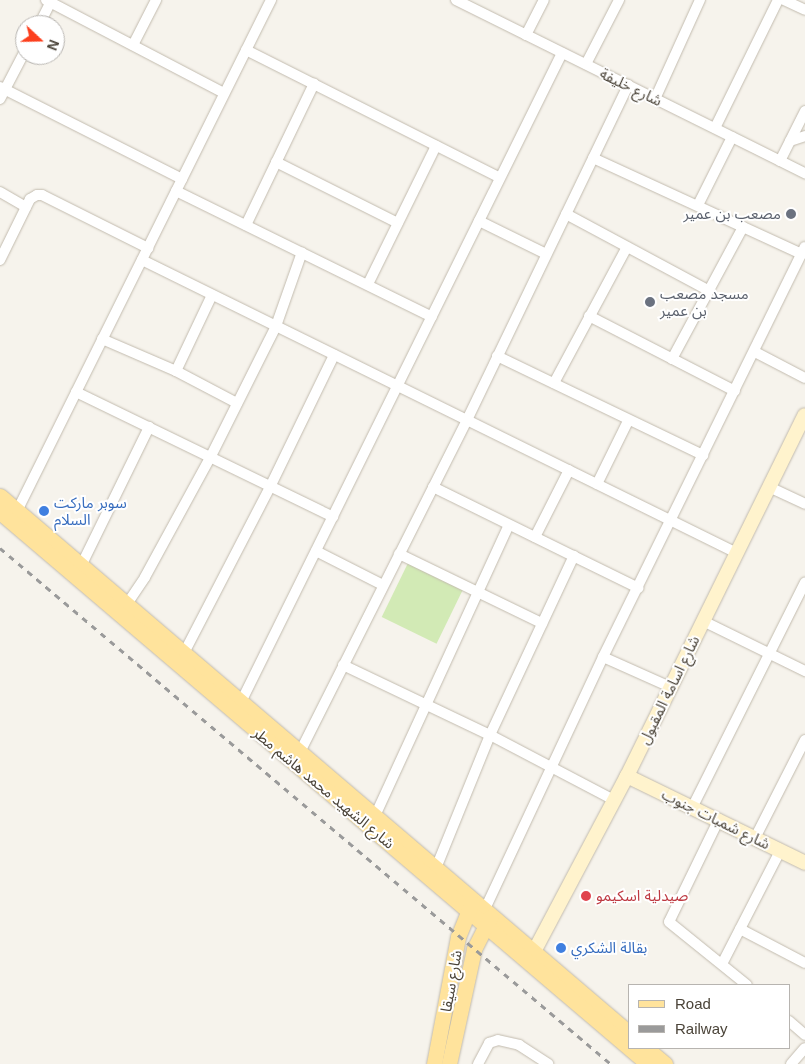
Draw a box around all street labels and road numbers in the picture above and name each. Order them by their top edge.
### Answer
street label: شارع خليفة [597,64,665,110]
street label: شارع اسامة المقبول [635,633,703,747]
street label: شارع الشهيد محمد هاشم مطر [250,724,398,852]
street label: شارع شمبات جنوب [659,785,773,853]
street label: شارع سيقا [437,949,465,1013]

